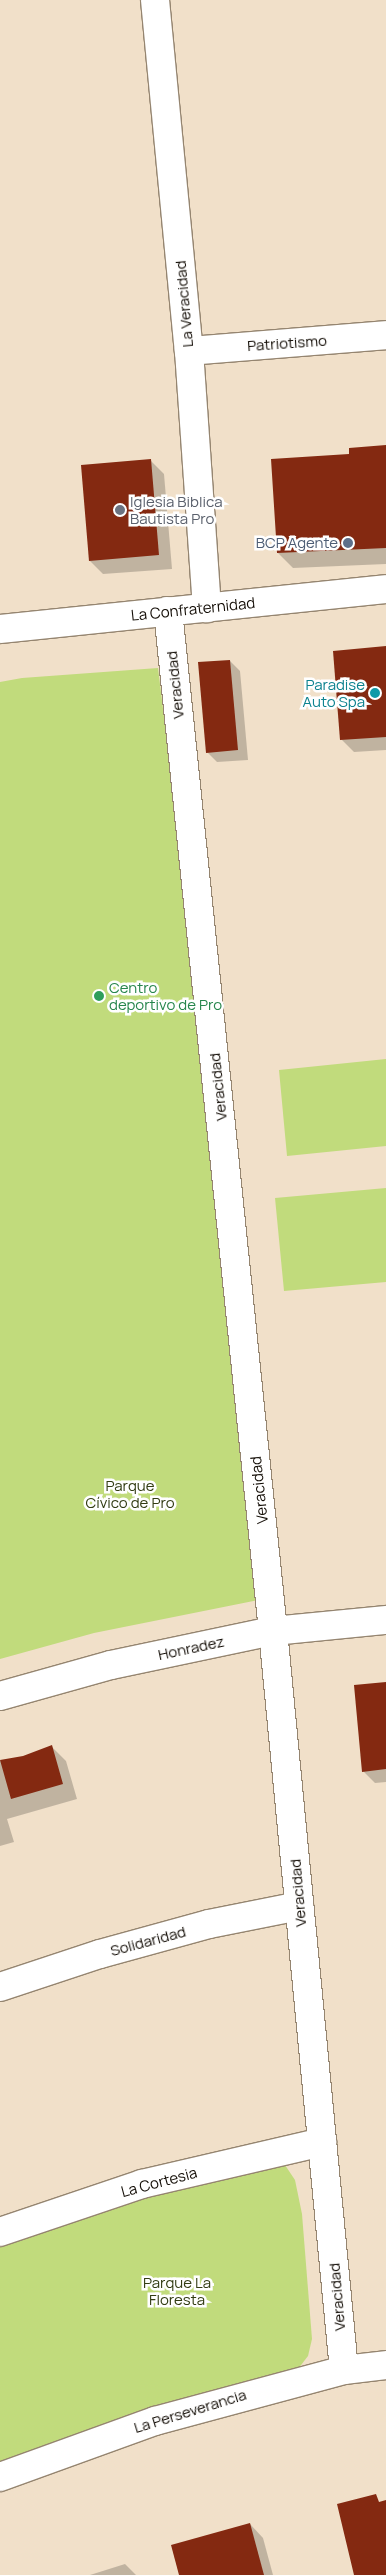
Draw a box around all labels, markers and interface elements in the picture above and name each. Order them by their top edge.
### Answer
street label: La Veracidad [171,260,197,348]
street label: Patriotismo [247,331,327,355]
place label: Iglesia Biblica Bautista Pro [130,492,223,527]
marker: Iglesia Biblica Bautista Pro [114,504,126,516]
place label: BCP Agente [256,534,338,552]
marker: BCP Agente [342,537,354,549]
street label: La Confraternidad [130,594,256,624]
street label: Veracidad [162,650,188,720]
place label: Paradise Auto Spa [303,675,365,710]
marker: Paradise Auto Spa [369,687,381,699]
place label: Centro deportivo de Pro [109,978,222,1013]
marker: Centro deportivo de Pro [93,990,105,1002]
street label: Veracidad [205,1052,231,1122]
street label: Veracidad [246,1455,272,1525]
park label: Parque Cívico de Pro [85,1476,175,1511]
street label: Honradez [156,1632,226,1664]
street label: Veracidad [286,1858,310,1928]
street label: Solidaridad [108,1922,188,1960]
street label: La Cortesia [119,2163,199,2201]
street label: Veracidad [325,2262,349,2332]
park label: Parque La Floresta [143,2273,211,2308]
street label: La Perseverancia [132,2385,248,2437]

